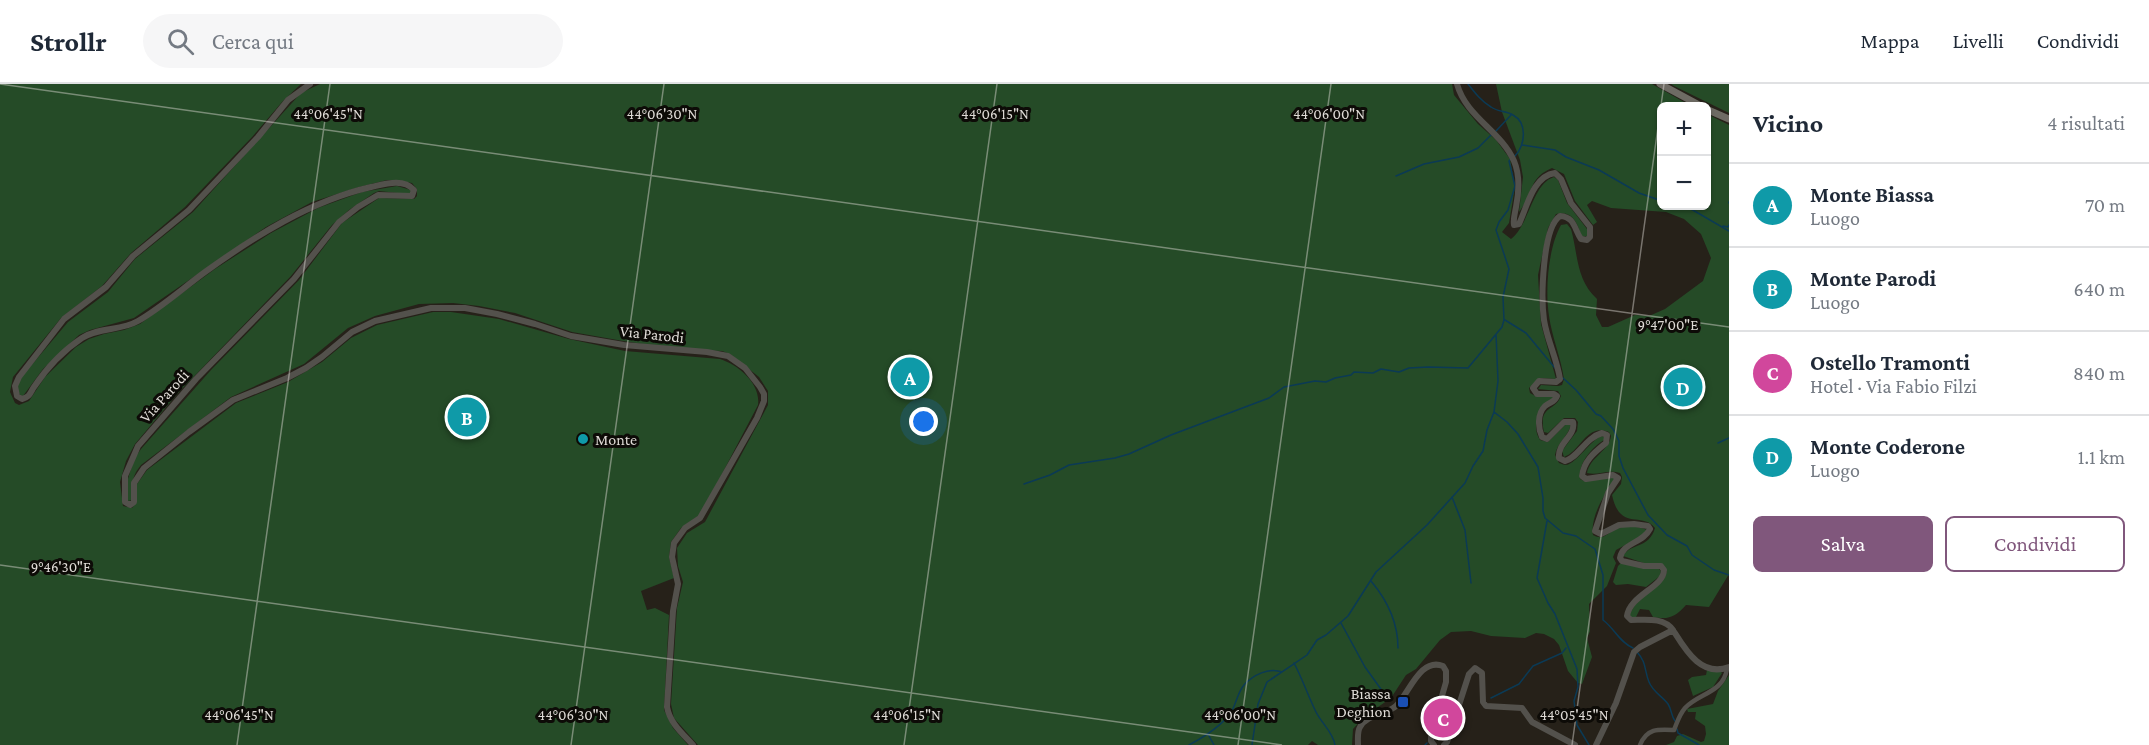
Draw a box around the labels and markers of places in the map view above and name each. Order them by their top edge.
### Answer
pin: A [890,354,930,400]
pin: D [1664,364,1702,410]
pin: B [448,394,486,440]
place label: Monte [595,431,637,448]
marker: Monte [576,432,590,446]
place label: Biassa Deghion [1336,685,1392,721]
marker: Biassa Deghion [1396,695,1410,709]
pin: C [1424,696,1462,740]

